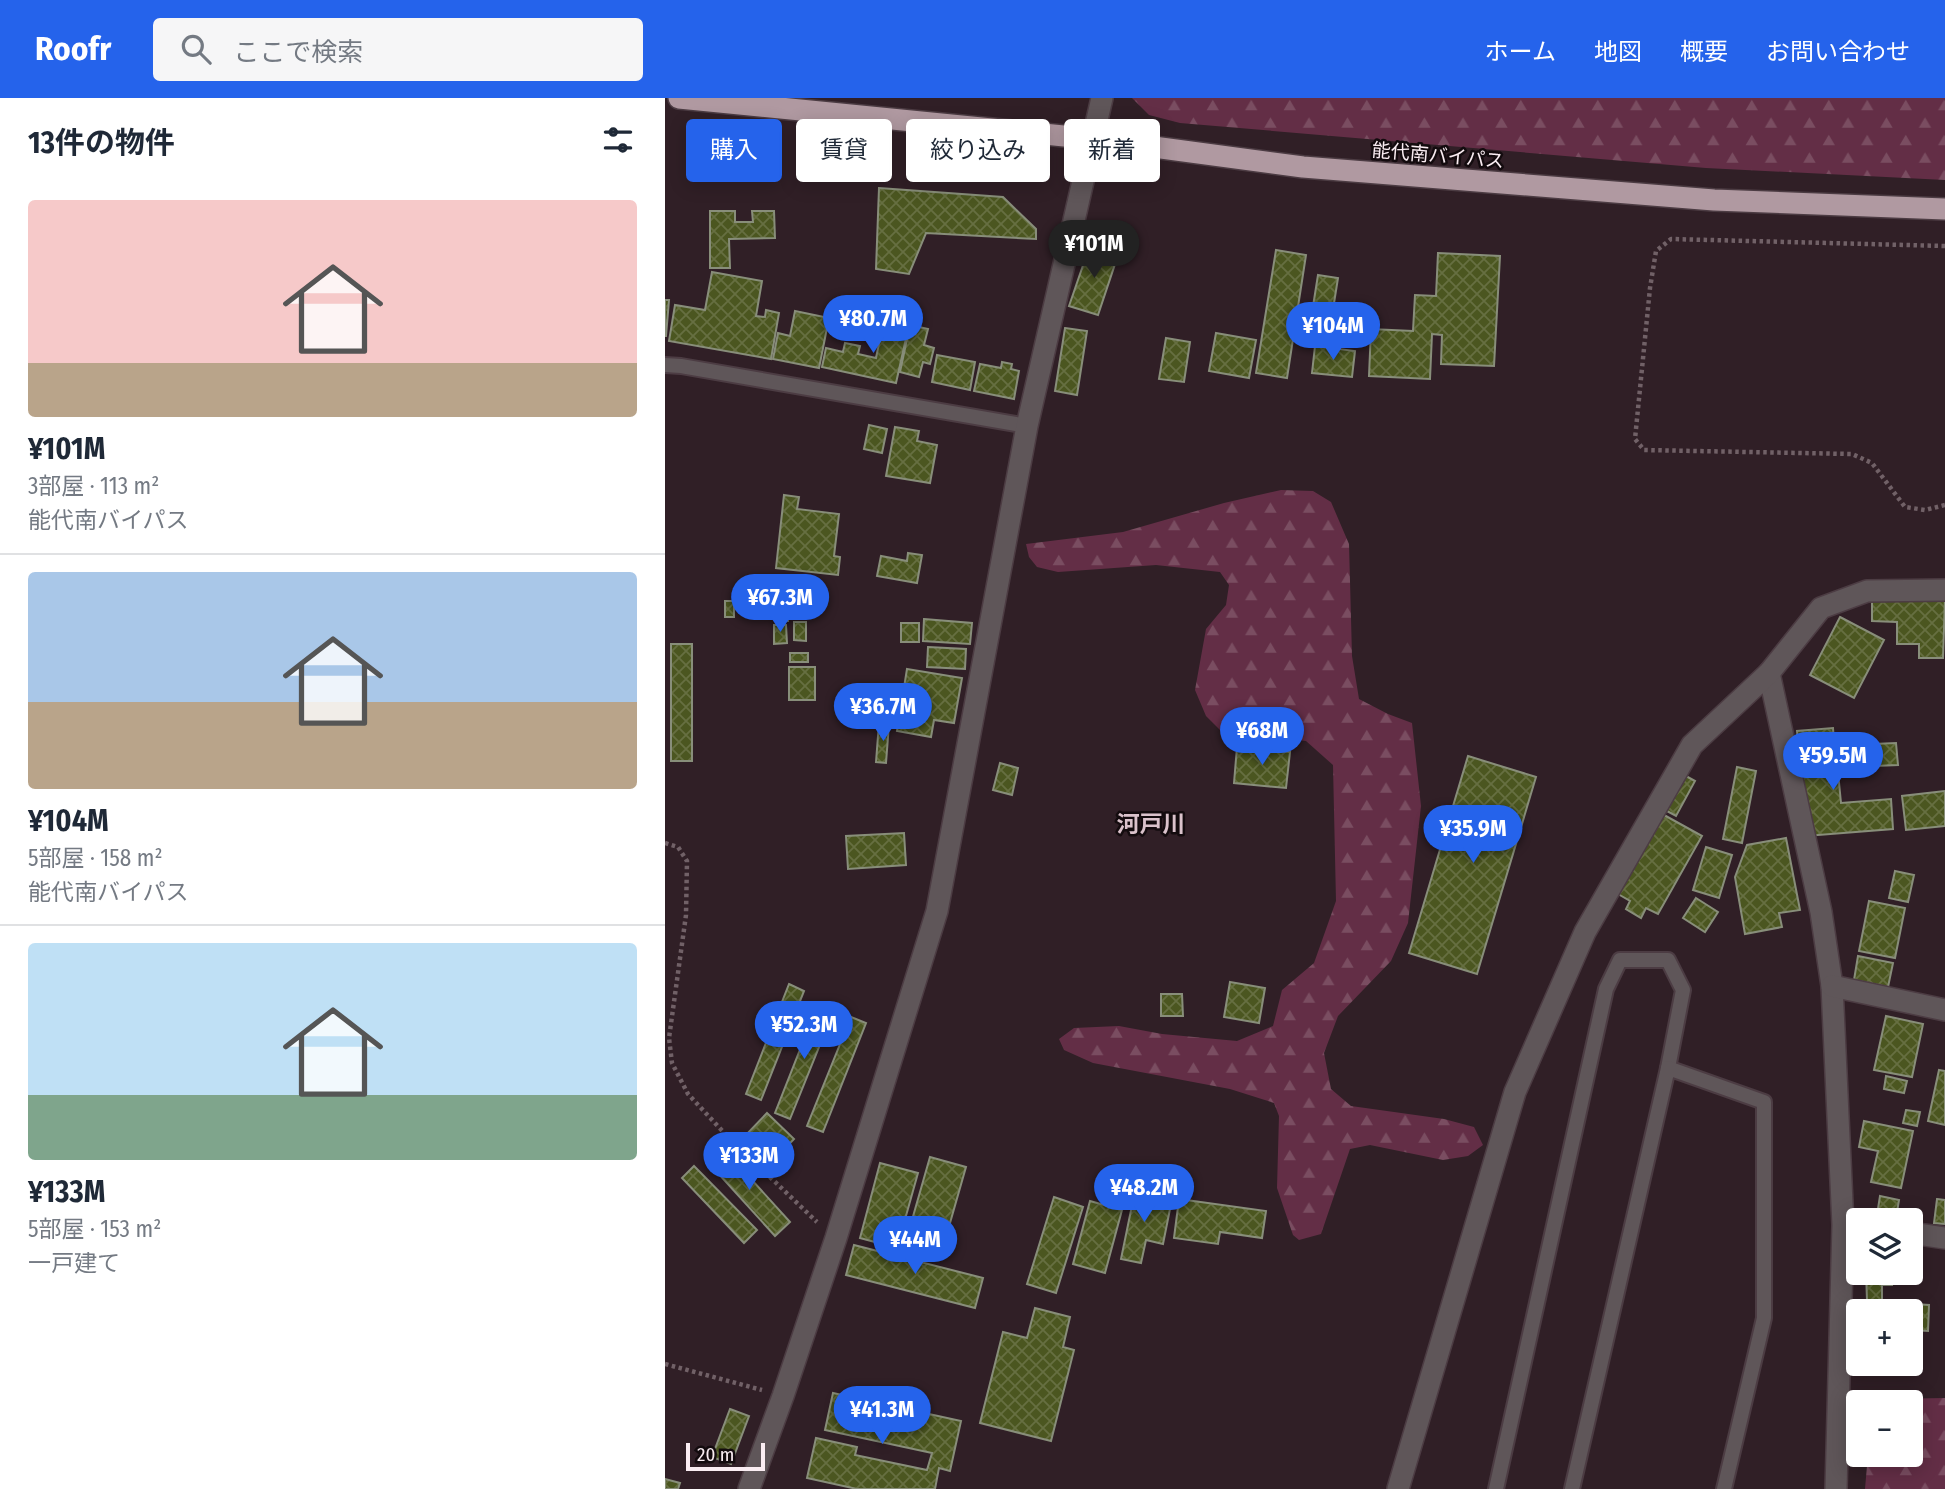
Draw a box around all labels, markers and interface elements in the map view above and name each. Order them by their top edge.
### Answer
search box [153,18,643,81]
text: Roofr [35,29,111,69]
icon: search [177,30,215,68]
text: ここで検索 [233,37,363,68]
text: ホーム [1485,38,1556,66]
text: 地図 [1594,38,1642,66]
text: 概要 [1680,38,1728,66]
text: お問い合わせ [1766,38,1910,66]
chip: 購入 [686,119,782,182]
chip: 賃貸 [796,119,892,182]
chip: 絞り込み [906,119,1050,182]
chip: 新着 [1064,119,1160,182]
icon: filters [599,121,637,159]
text: 13件の物件 [28,125,175,161]
street label: 能代南バイパス [1371,138,1505,173]
pin: ¥101M [1045,220,1143,280]
text: ¥101M [1064,229,1124,257]
icon: home [270,246,396,372]
pin: ¥80.7M [816,296,930,355]
pin: ¥104M [1284,302,1382,362]
text: ¥80.7M [839,304,907,332]
text: ¥104M [1302,311,1364,339]
text: ¥101M [28,431,105,467]
text: 3部屋 · 113 m² [28,472,159,500]
text: 能代南バイパス [28,506,189,534]
pin: ¥67.3M [723,574,837,634]
text: ¥67.3M [747,583,813,611]
icon: home [270,618,396,744]
pin: ¥36.7M [826,684,940,743]
text: ¥36.7M [850,692,916,720]
pin: ¥68M [1221,708,1303,767]
text: ¥68M [1236,716,1288,744]
pin: ¥59.5M [1776,732,1890,792]
text: ¥59.5M [1799,741,1867,769]
text: ¥104M [28,803,109,839]
pin: ¥35.9M [1416,806,1530,865]
district label: 河戸川 [1117,810,1186,838]
text: ¥35.9M [1439,814,1507,842]
text: 5部屋 · 158 m² [28,844,163,872]
text: 能代南バイパス [28,878,189,906]
icon: home [270,989,396,1115]
pin: ¥52.3M [747,1002,861,1061]
text: ¥52.3M [771,1010,837,1038]
pin: ¥133M [700,1132,798,1192]
text: ¥133M [719,1141,779,1169]
pin: ¥48.2M [1087,1164,1201,1224]
text: ¥48.2M [1110,1173,1178,1201]
text: ¥133M [28,1174,105,1210]
map controls [1846,1208,1923,1467]
button: layers [1846,1208,1923,1285]
text: 5部屋 · 153 m² [28,1215,161,1243]
pin: ¥44M [874,1216,956,1276]
text: ¥44M [889,1225,941,1253]
text: 一戸建て [28,1249,120,1277]
button: + [1846,1299,1923,1376]
pin: ¥41.3M [825,1386,939,1446]
button: − [1846,1390,1923,1467]
text: ¥41.3M [850,1395,914,1423]
scale bar [686,1440,765,1472]
text: 20 m [697,1443,734,1466]

